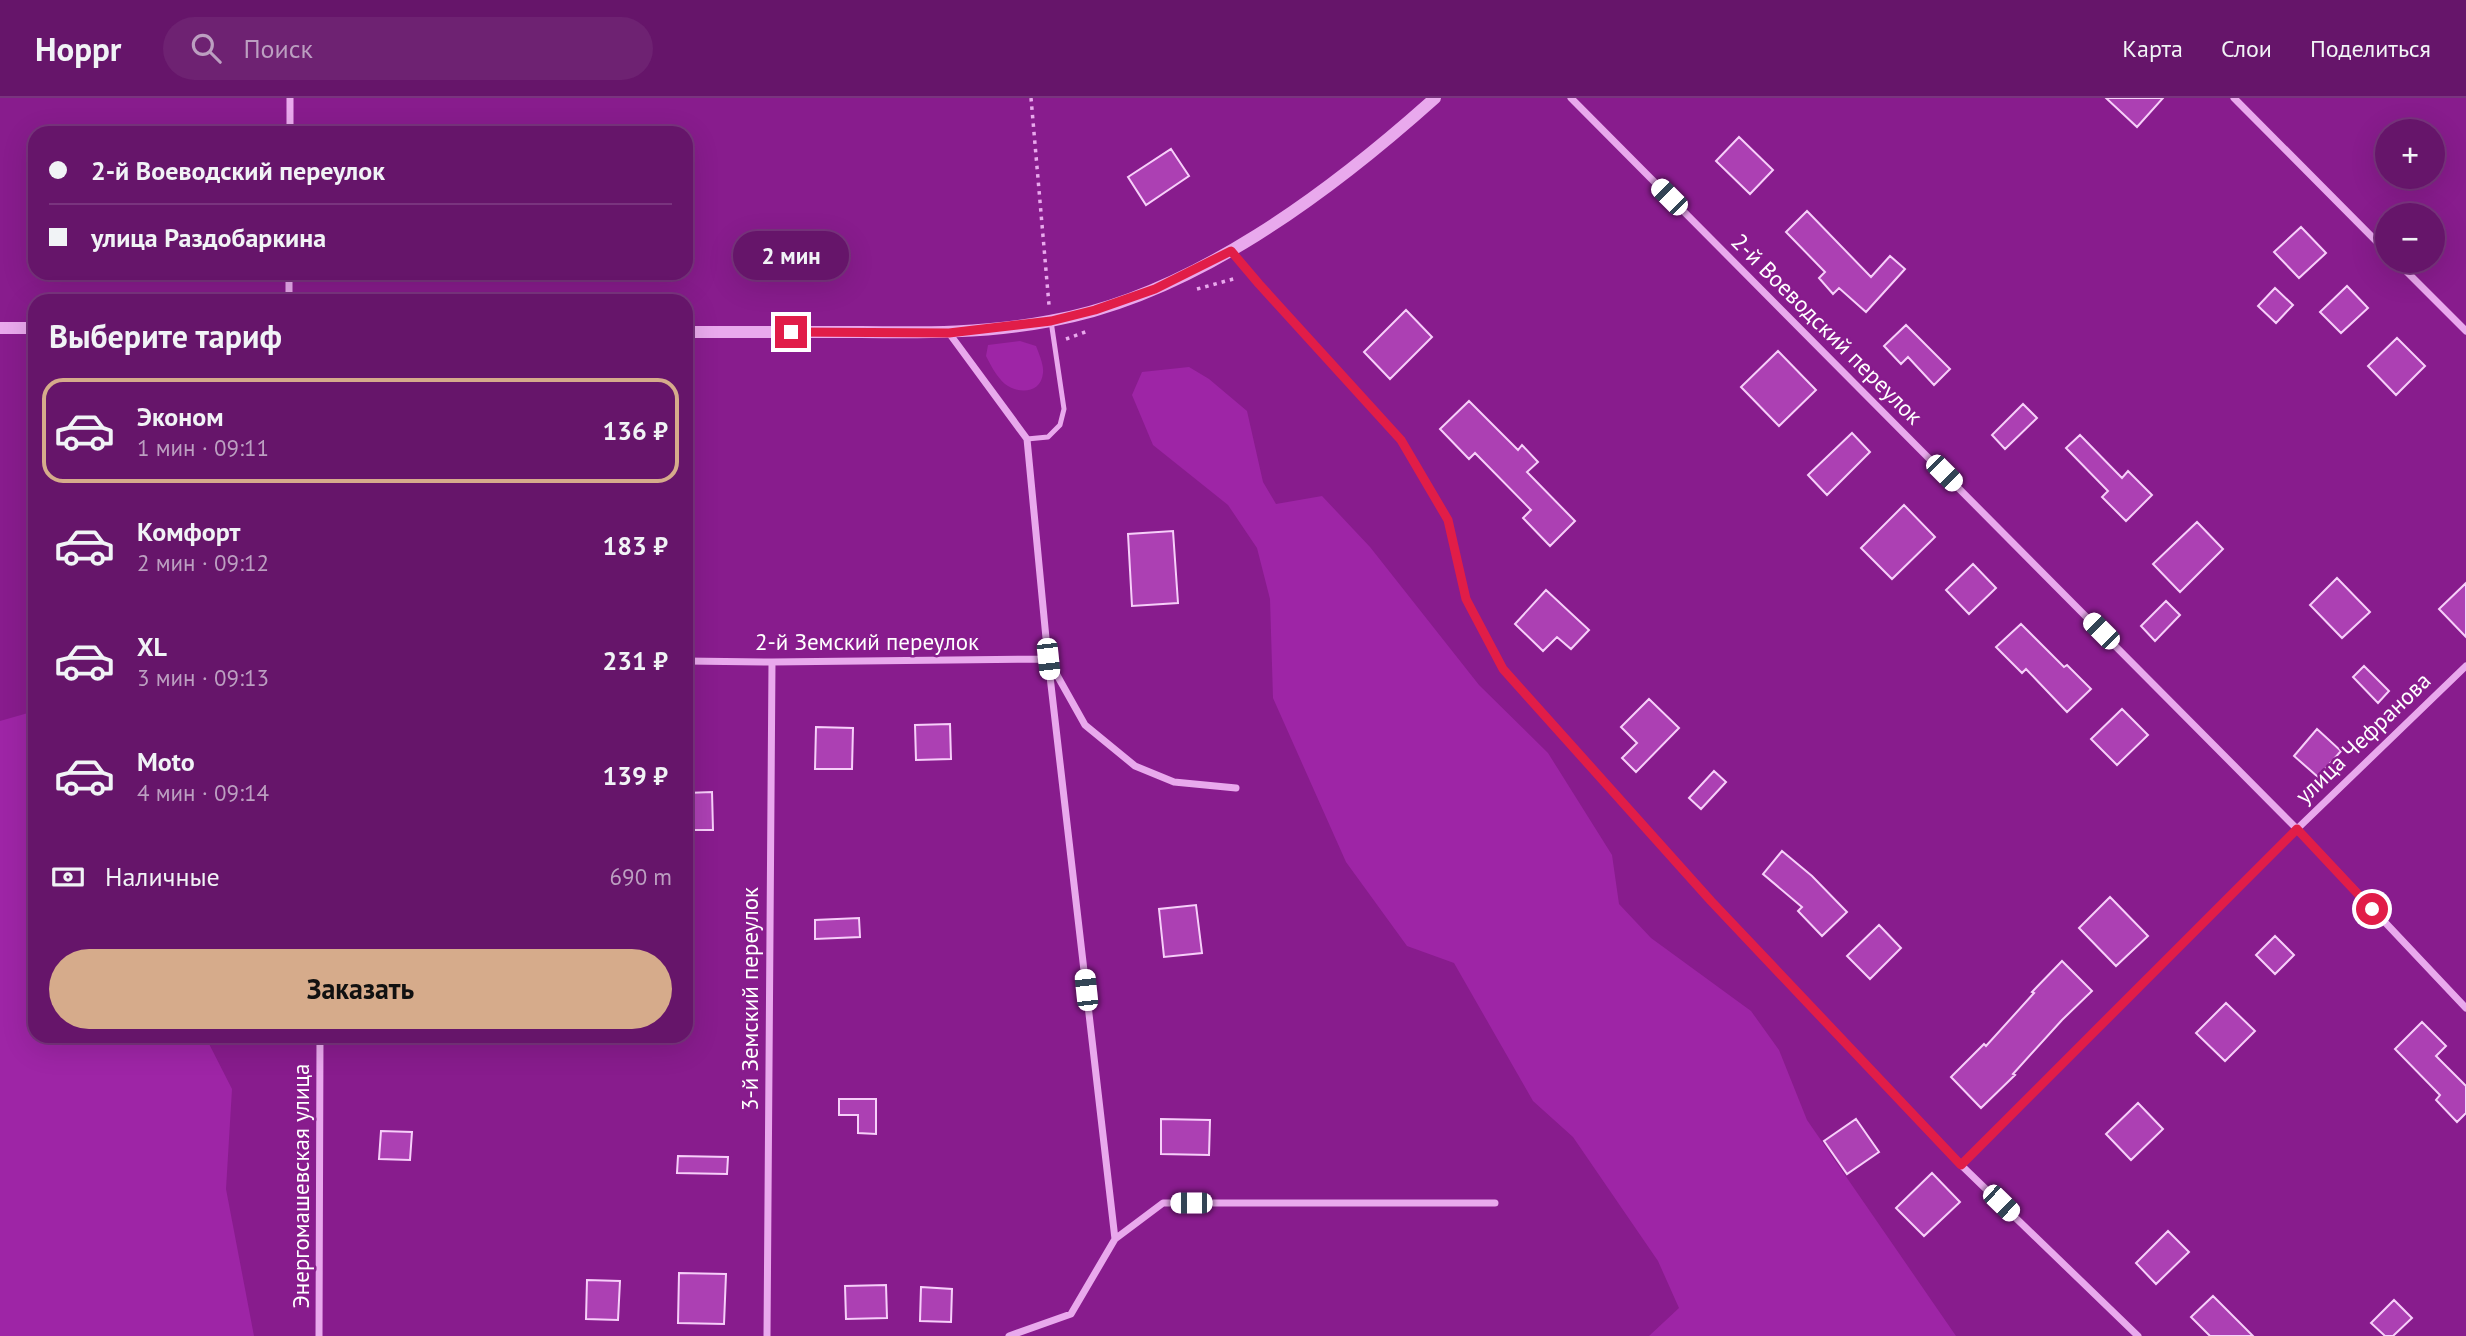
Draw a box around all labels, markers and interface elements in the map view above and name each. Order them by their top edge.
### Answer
search box [163,17,653,80]
text: Hoppr [35,27,121,70]
icon: search [187,29,225,67]
text: Поиск [243,32,313,65]
text: Карта [2122,33,2183,64]
text: Слои [2221,33,2272,64]
text: Поделиться [2310,33,2431,64]
map controls [2375,119,2445,273]
button: + [2375,119,2445,189]
text: 2-й Воеводский переулок [91,154,385,187]
car [1647,175,1692,219]
button: − [2375,203,2445,273]
text: улица Раздобаркина [91,221,326,254]
street label: 2-й Воеводский переулок [1726,227,1929,430]
callout: 2 мин [733,230,849,280]
text: 2 мин [761,241,821,270]
text: Выберите тариф [49,315,282,357]
route end [775,316,807,348]
icon: car [53,399,116,462]
text: Эконом [137,400,224,433]
text: 136 ₽ [602,414,668,447]
text: 1 мин · 09:11 [137,433,269,462]
car [1922,451,1967,495]
icon: car [53,514,116,577]
text: Комфорт [137,515,240,548]
text: 183 ₽ [602,529,668,562]
text: 2 мин · 09:12 [137,548,269,577]
car [2079,609,2124,653]
street label: 2-й Земский переулок [755,627,979,656]
icon: car [53,629,116,692]
text: XL [137,630,167,663]
car [1036,637,1061,681]
text: 231 ₽ [602,644,668,677]
text: 3 мин · 09:13 [137,663,269,692]
street label: улица Чефранова [2289,666,2436,810]
icon: car [53,744,116,807]
text: Moto [137,745,195,778]
text: 139 ₽ [602,759,668,792]
text: 4 мин · 09:14 [137,778,269,807]
icon: cash [49,858,87,896]
text: Наличные [105,860,220,893]
text: 690 m [610,862,672,891]
street label: 3-й Земский переулок [735,887,764,1111]
route start [2356,893,2388,925]
button: Заказать [49,949,672,1029]
car [1074,968,1099,1012]
street label: Энергомашевская улица [286,1064,315,1308]
car [1979,1181,2024,1225]
car [1171,1193,1213,1214]

